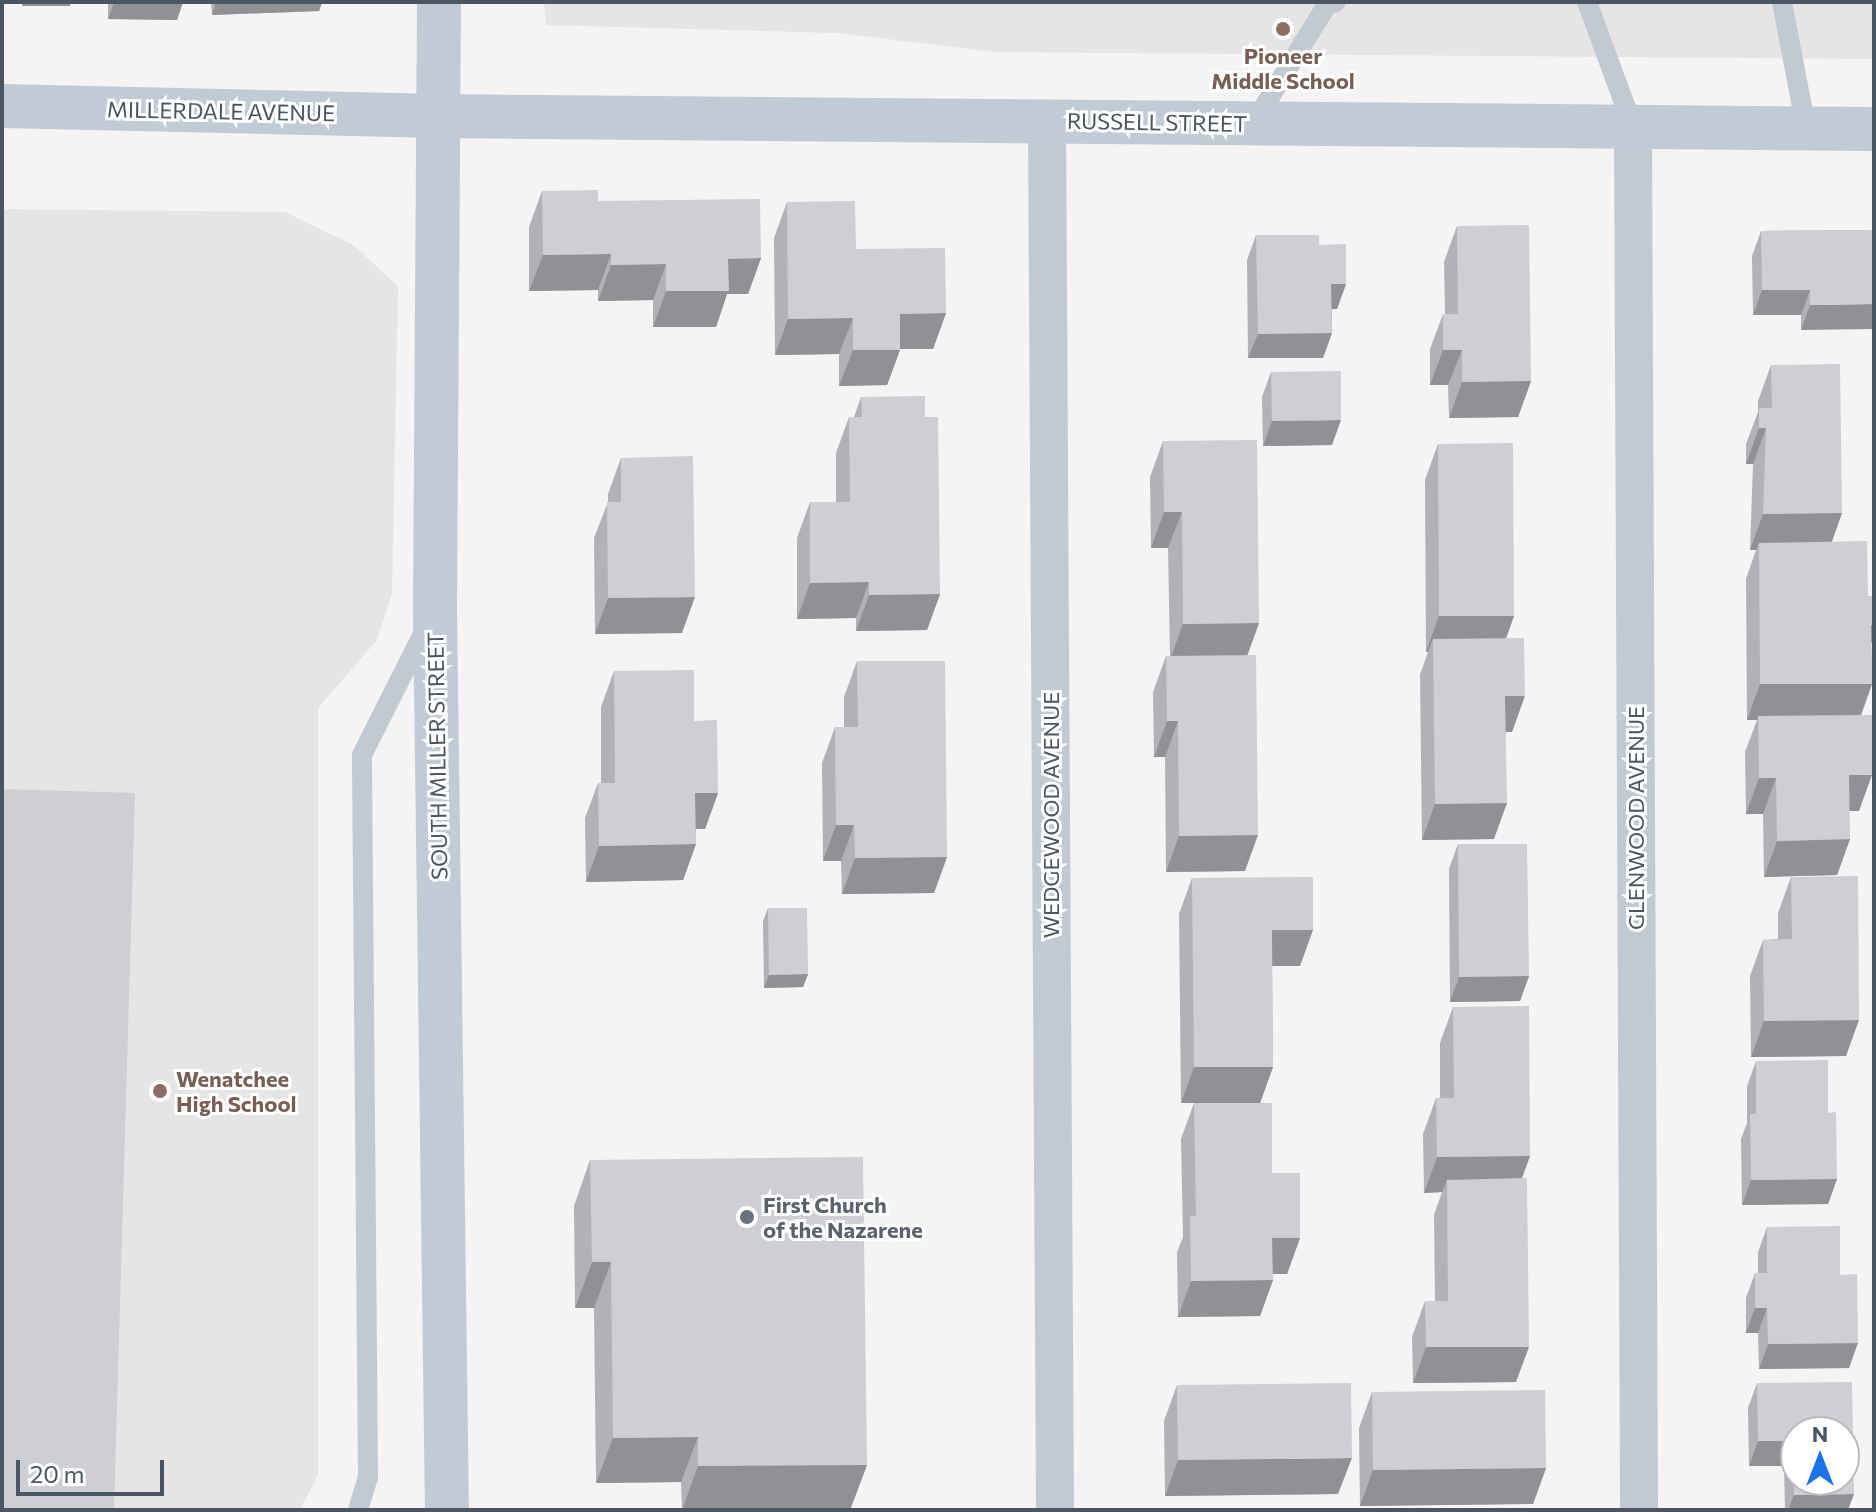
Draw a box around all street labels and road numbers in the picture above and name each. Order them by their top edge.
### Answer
street label: MILLERDALE AVENUE [107,96,335,126]
street label: RUSSELL STREET [1067,107,1247,137]
street label: SOUTH MILLER STREET [422,632,452,880]
street label: WEDGEWOOD AVENUE [1038,692,1064,938]
street label: GLENWOOD AVENUE [1623,706,1649,930]

